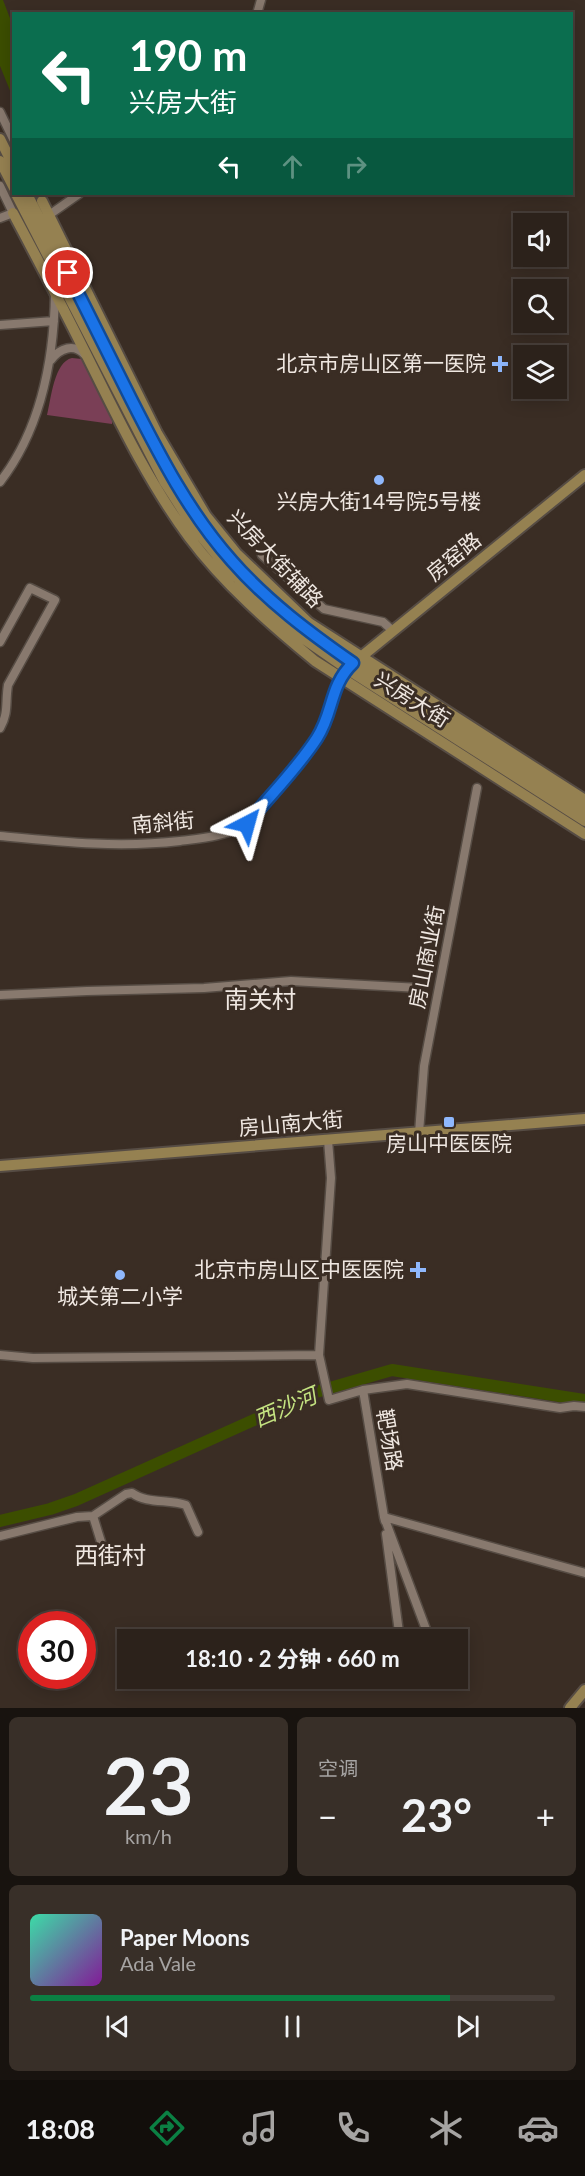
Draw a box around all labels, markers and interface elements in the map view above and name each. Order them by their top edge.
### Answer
text: 190 m [129,30,247,80]
icon: left [30,36,108,114]
text: 兴房大街 [129,85,237,118]
icon: left [213,150,246,183]
icon: ahead [276,150,309,183]
icon: right [339,150,372,183]
map controls [513,213,567,399]
button: sound [513,213,567,267]
pin [42,247,93,298]
icon: arrive [51,256,84,289]
button: search [513,279,567,333]
button: layers [513,345,567,399]
place label: 北京市房山区第一医院 [276,350,486,375]
marker: 北京市房山区第一医院 [491,355,509,373]
marker: 兴房大街14号院5号楼 [372,473,386,487]
place label: 兴房大街14号院5号楼 [277,488,481,513]
street label: 兴房大街辅路 [223,504,329,612]
street label: 房窑路 [421,526,485,585]
street label: 兴房大街 [371,666,455,732]
position arrow [215,792,279,856]
street label: 南斜街 [130,806,195,837]
street label: 房山商业街 [403,903,448,1011]
district label: 南关村 [224,984,296,1013]
street label: 房山南大街 [237,1105,344,1140]
marker: 房山中医医院 [442,1115,456,1129]
place label: 房山中医医院 [386,1130,512,1155]
place label: 北京市房山区中医医院 [194,1256,404,1281]
marker: 北京市房山区中医医院 [409,1261,427,1279]
marker: 城关第二小学 [113,1268,127,1282]
place label: 城关第二小学 [57,1283,183,1308]
water label: 西沙河 [249,1380,324,1432]
street label: 靶场路 [373,1407,408,1473]
district label: 西街村 [74,1540,146,1569]
speed limit sign: 30 [18,1611,96,1689]
text: 18:10 · 2 分钟 · 660 m [185,1645,400,1672]
text: 23 [103,1738,194,1832]
text: 空调 [318,1756,358,1780]
text: 23° [401,1788,472,1842]
text: − [318,1796,337,1836]
text: + [536,1796,555,1836]
text: km/h [125,1824,172,1848]
text: Paper Moons [120,1924,250,1951]
text: Ada Vale [120,1951,196,1975]
icon: previous [101,2010,134,2043]
icon: pause [276,2010,309,2043]
icon: next [451,2010,484,2043]
icon: directions [146,2107,188,2149]
icon: music [239,2107,281,2149]
icon: phone [332,2107,374,2149]
icon: climate [425,2107,467,2149]
icon: car [517,2107,559,2149]
text: 18:08 [25,2112,95,2145]

